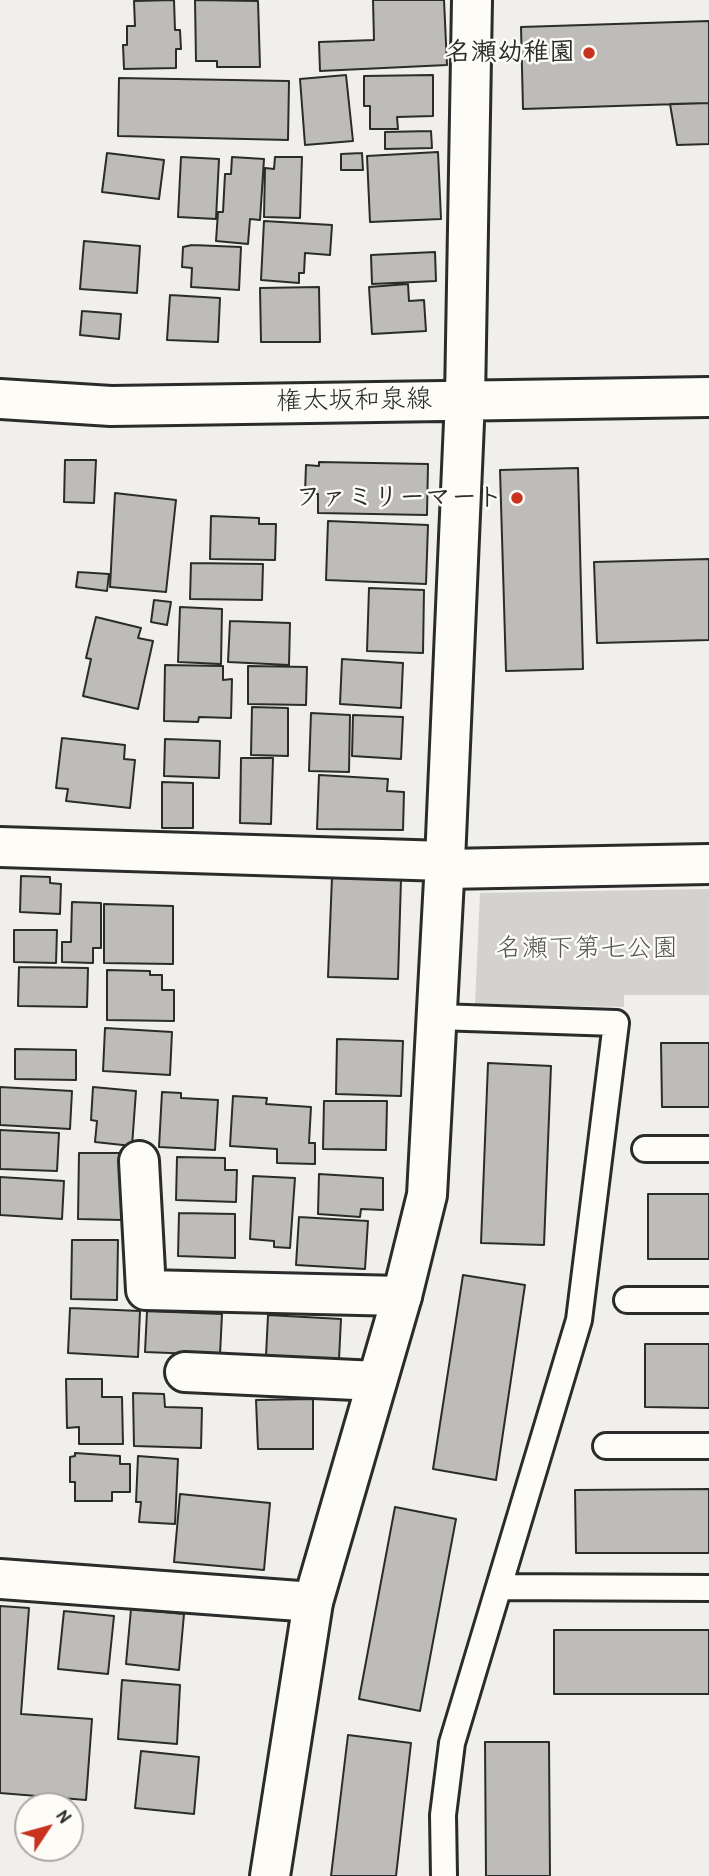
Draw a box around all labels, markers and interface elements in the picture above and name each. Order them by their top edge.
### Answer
place label: 名瀬幼稚園 [445,37,575,69]
marker: 名瀬幼稚園 [581,45,597,61]
street label: 権太坂和泉線 [276,384,432,418]
place label: ファミリーマート [295,482,503,514]
marker: ファミリーマート [509,490,525,506]
park label: 名瀬下第七公園 [496,933,678,965]
north arrow [14,1792,84,1862]
text: N [51,1804,78,1828]

